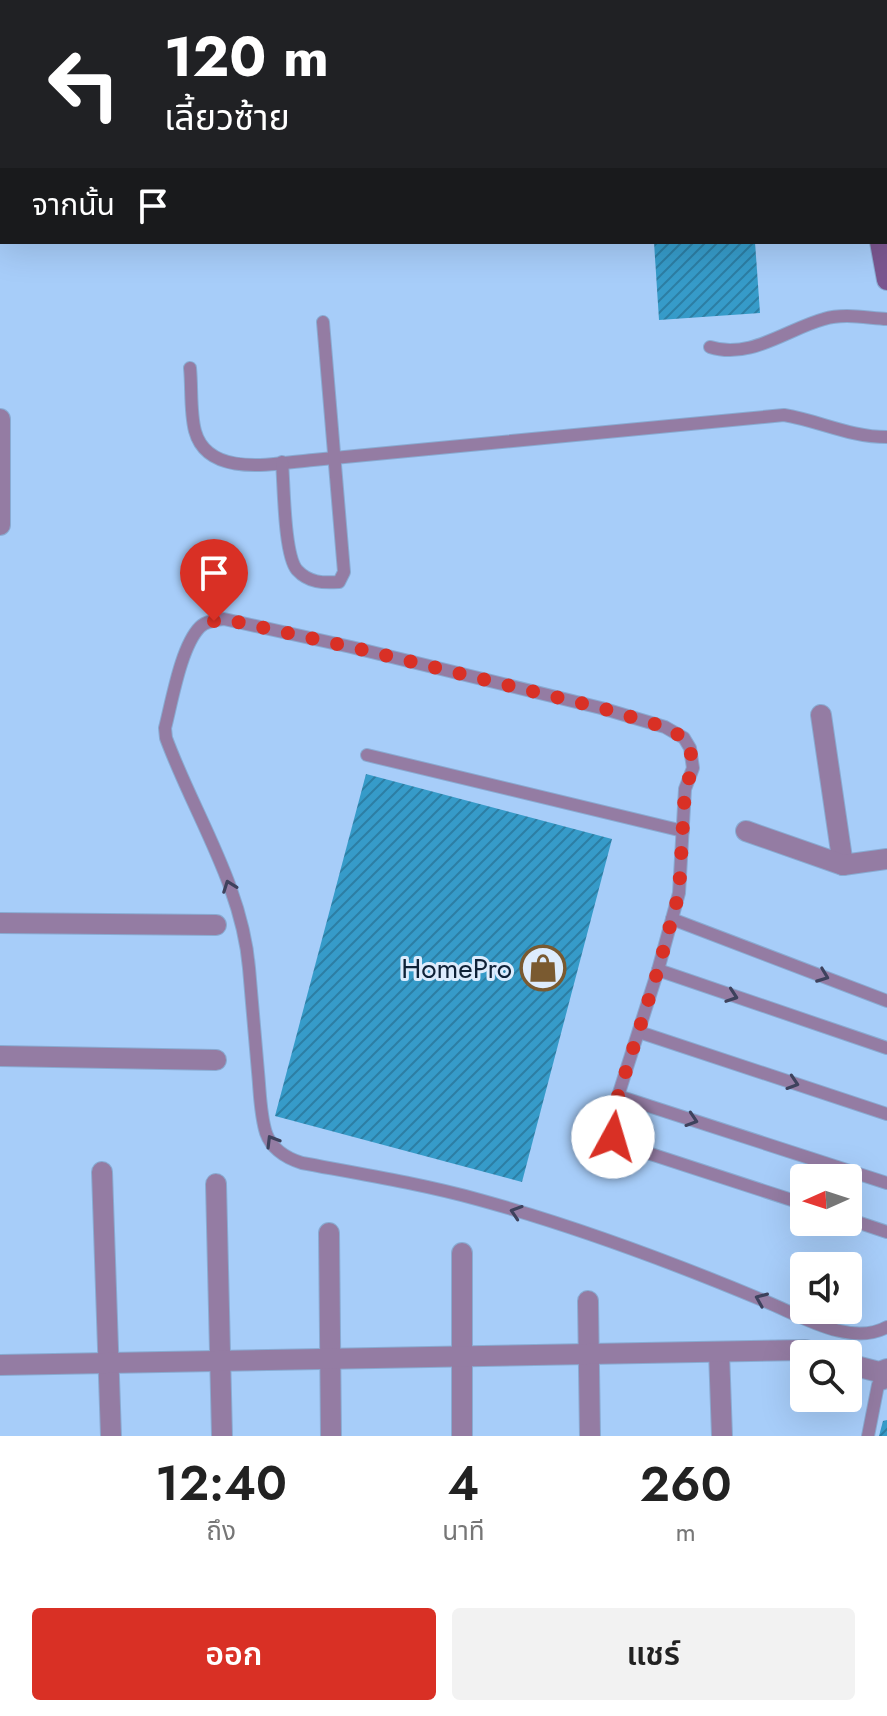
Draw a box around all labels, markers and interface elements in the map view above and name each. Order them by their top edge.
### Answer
text: 120 m [164,16,329,97]
icon: left [32,32,136,136]
text: เลี้ยวซ้าย [164,91,290,143]
text: จากนั้น [32,183,115,226]
icon: arrive [131,184,175,228]
pin [180,539,248,621]
icon: arrive [192,551,236,595]
one-way arrow [223,880,239,894]
shop icon: HomePro [519,944,567,992]
place label: HomePro [401,948,512,989]
one-way arrow [815,966,829,983]
one-way arrow [724,986,738,1002]
one-way arrow [786,1074,799,1090]
position arrow [571,1095,655,1179]
one-way arrow [685,1110,699,1126]
one-way arrow [267,1135,282,1149]
north arrow [790,1164,862,1236]
map controls [790,1164,862,1412]
one-way arrow [510,1205,524,1221]
button: sound [790,1252,862,1324]
one-way arrow [755,1293,769,1309]
button: search [790,1340,862,1412]
text: 12:40 [155,1449,287,1518]
text: 4 [447,1449,479,1518]
text: 260 [640,1450,732,1519]
text: ถึง [206,1512,236,1550]
text: นาที [442,1512,485,1550]
text: m [676,1513,696,1551]
button: ออก [32,1608,436,1700]
button: แชร์ [452,1608,855,1700]

